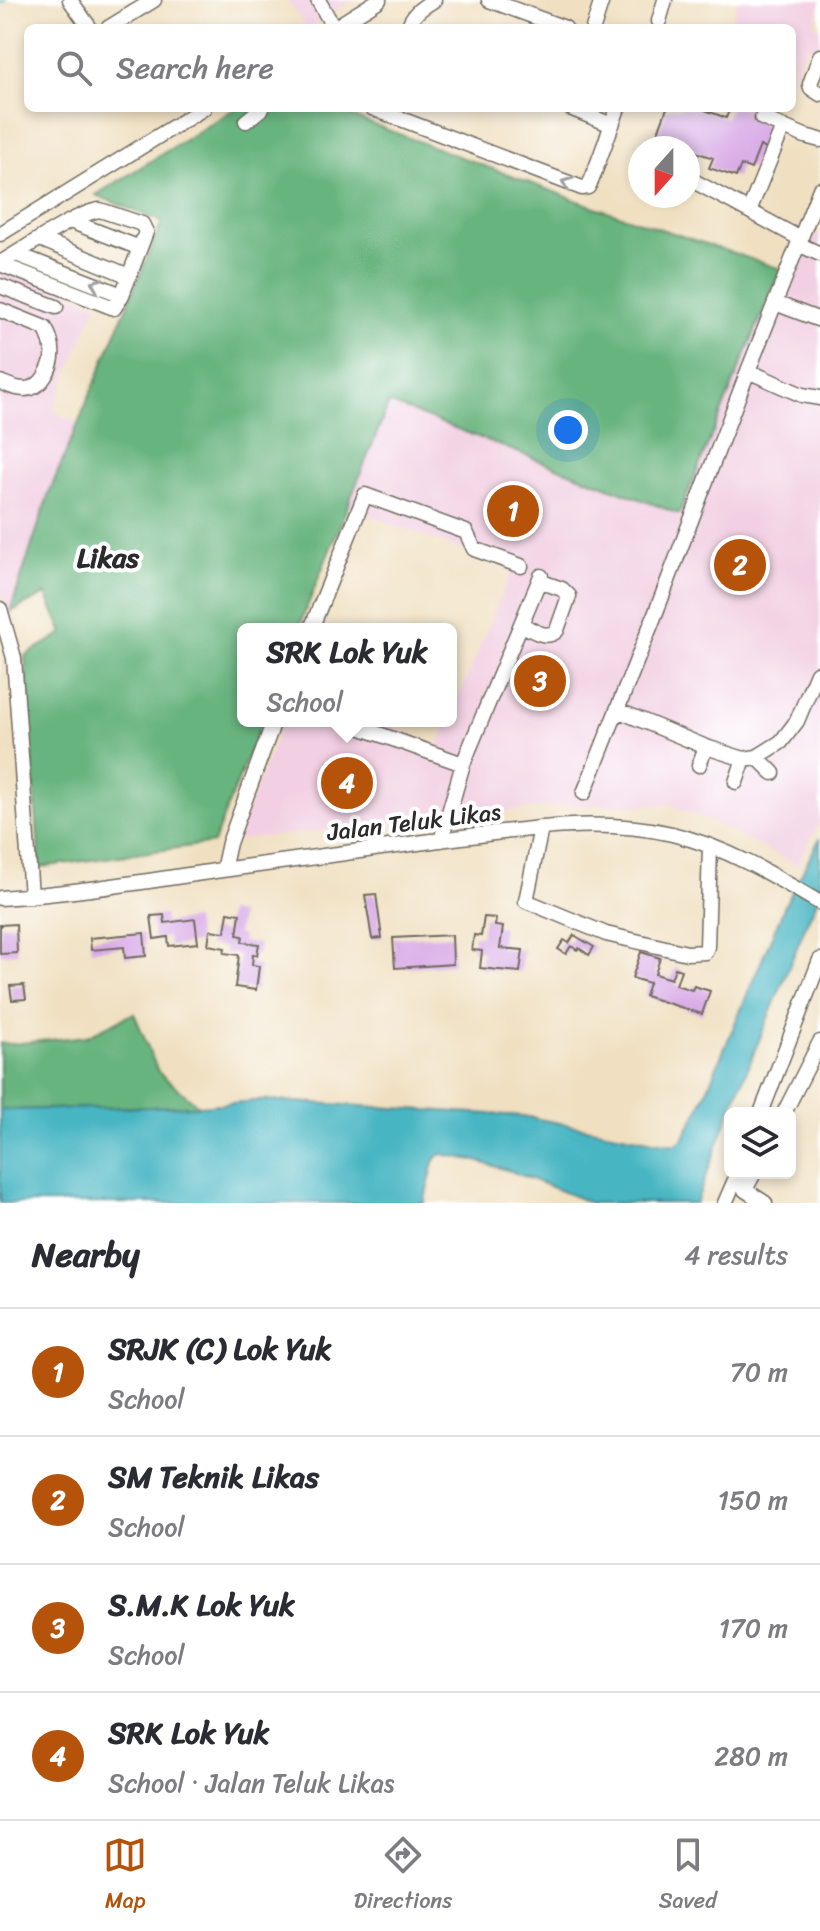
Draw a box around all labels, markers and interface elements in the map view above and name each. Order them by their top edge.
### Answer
search box [24,24,796,112]
text: Search here [116,41,274,95]
icon: search [52,46,96,90]
north arrow [628,136,700,208]
one-way arrow [561,176,575,193]
one-way arrow [90,278,104,294]
your location [548,410,588,450]
pin: 1 [487,481,539,541]
district label: Likas [77,533,140,582]
pin: 2 [714,535,766,595]
popup [237,623,457,727]
text: SRK Lok Yuk [266,625,428,679]
pin: 3 [514,651,566,711]
text: School [266,679,343,725]
pin: 4 [321,753,373,813]
street label: Jalan Teluk Likas [324,791,503,854]
map controls [724,1107,796,1179]
button: layers [724,1107,796,1179]
text: Nearby [32,1225,140,1285]
text: 4 results [684,1232,788,1278]
text: SRJK (C) Lok Yuk [108,1322,331,1376]
text: 1 [52,1349,64,1395]
text: 70 m [730,1349,788,1395]
text: School [108,1376,185,1422]
text: SM Teknik Likas [108,1450,319,1504]
text: 2 [50,1477,66,1523]
text: 150 m [718,1477,788,1523]
text: School [108,1504,185,1550]
text: S.M.K Lok Yuk [108,1578,295,1632]
text: 3 [51,1605,65,1651]
text: 170 m [719,1605,788,1651]
text: School [108,1632,185,1678]
text: SRK Lok Yuk [108,1706,269,1760]
text: 4 [50,1733,66,1779]
text: 280 m [714,1733,788,1779]
text: School · Jalan Teluk Likas [108,1760,394,1806]
tab: Map [103,1833,147,1920]
tab: Directions [354,1833,452,1920]
tab: Saved [659,1833,717,1920]

